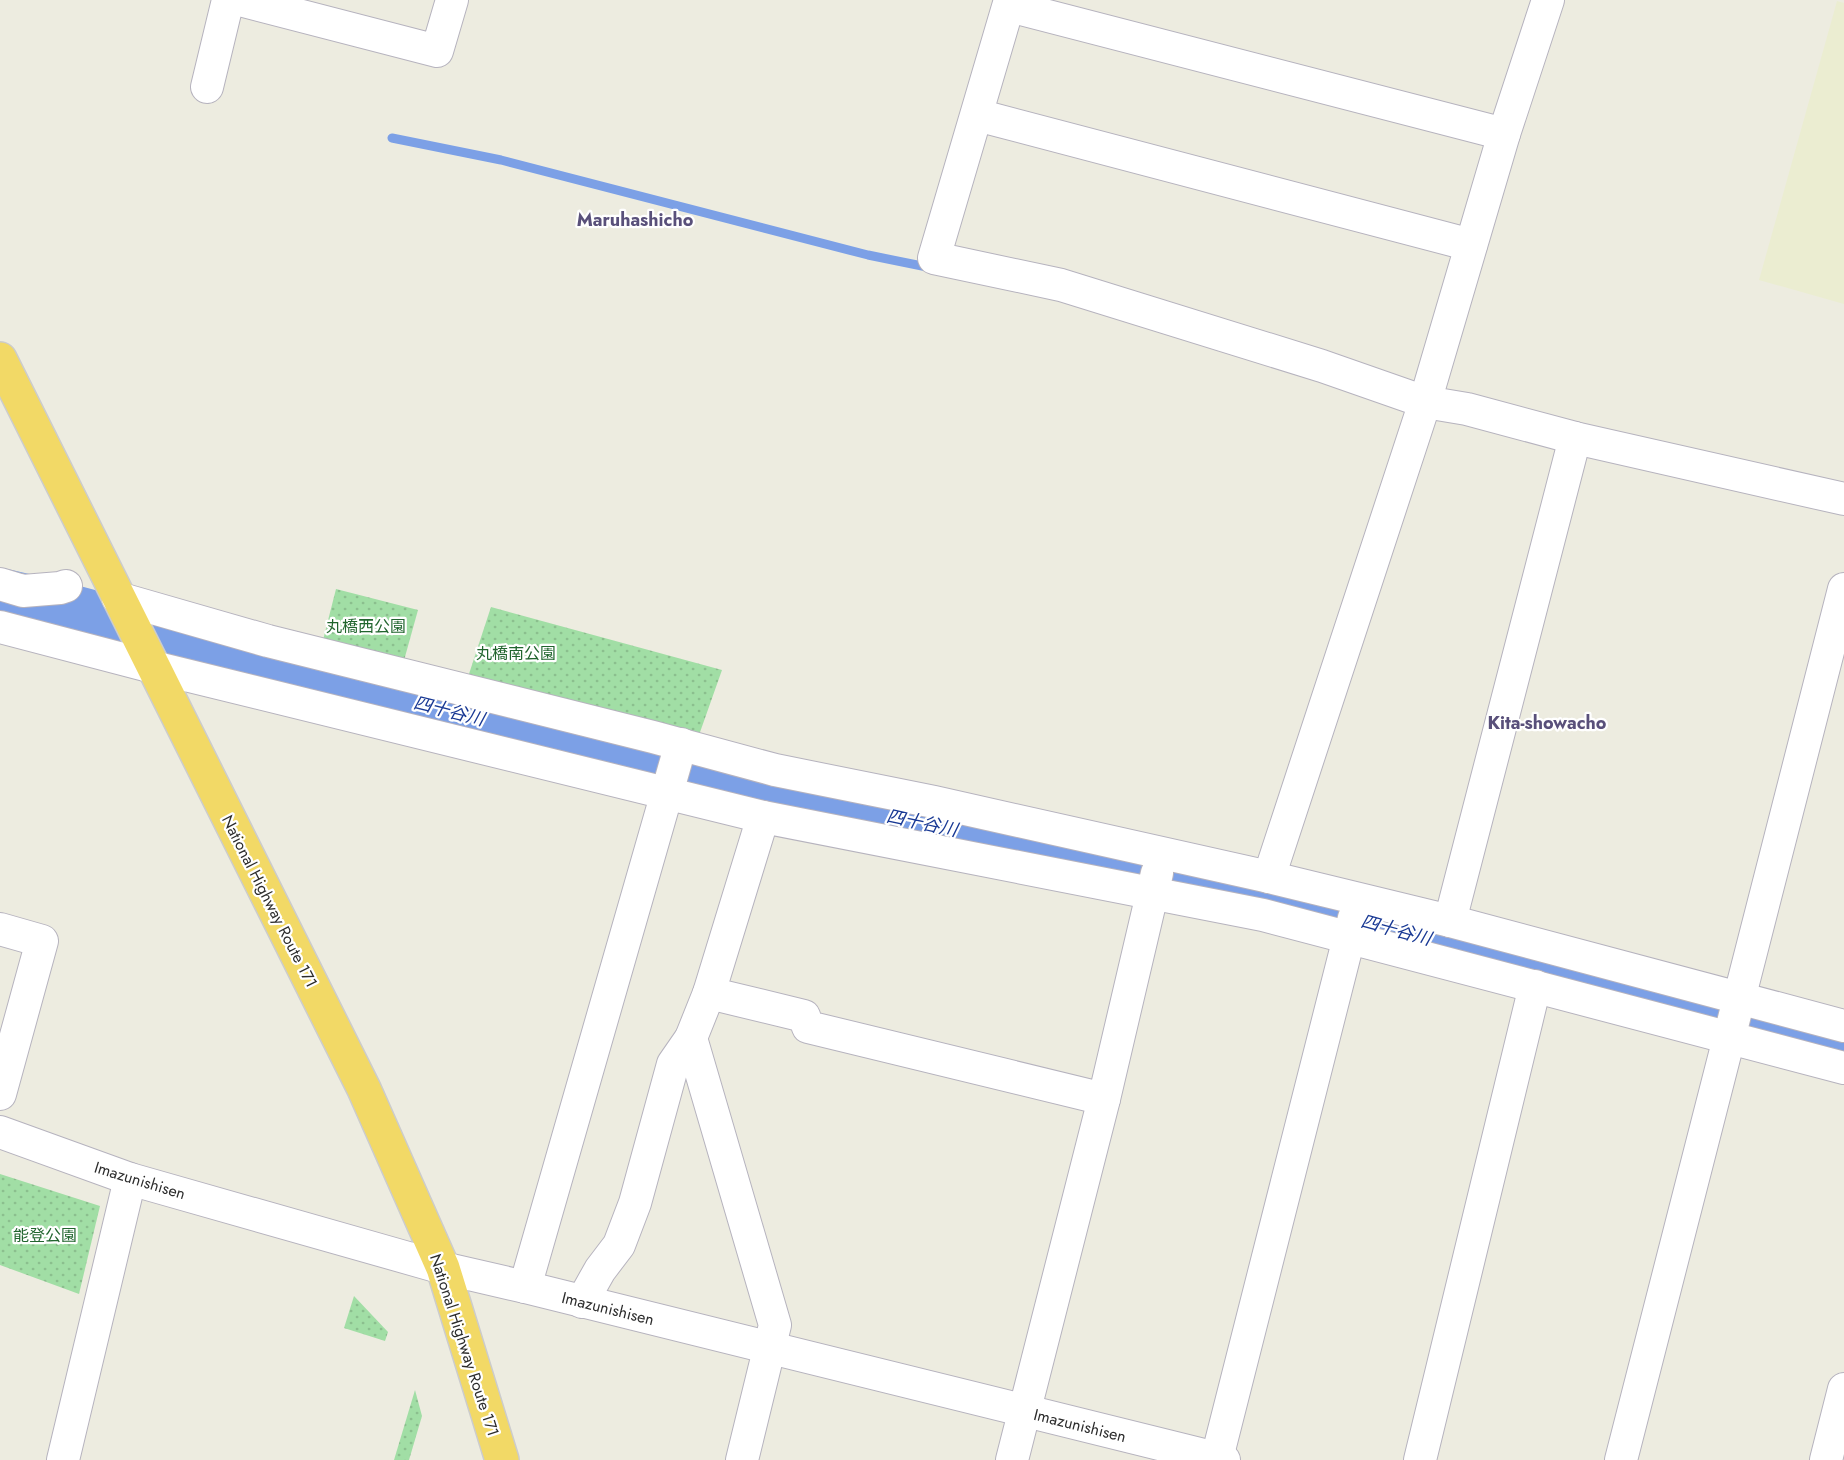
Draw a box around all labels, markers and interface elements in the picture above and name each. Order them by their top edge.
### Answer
district label: Maruhashicho [577,207,694,233]
park label: 丸橋西公園 [326,615,406,638]
park label: 丸橋南公園 [476,642,556,665]
water label: 四十谷川 [411,690,489,733]
district label: Kita-showacho [1488,710,1607,736]
water label: 四十谷川 [884,803,962,844]
street label: National Highway Route 171 [216,811,323,991]
water label: 四十谷川 [1358,908,1436,952]
street label: Imazunishisen [91,1156,188,1205]
park label: 能登公園 [13,1224,77,1247]
street label: National Highway Route 171 [424,1251,505,1439]
street label: Imazunishisen [559,1286,656,1331]
street label: Imazunishisen [1031,1403,1128,1448]

